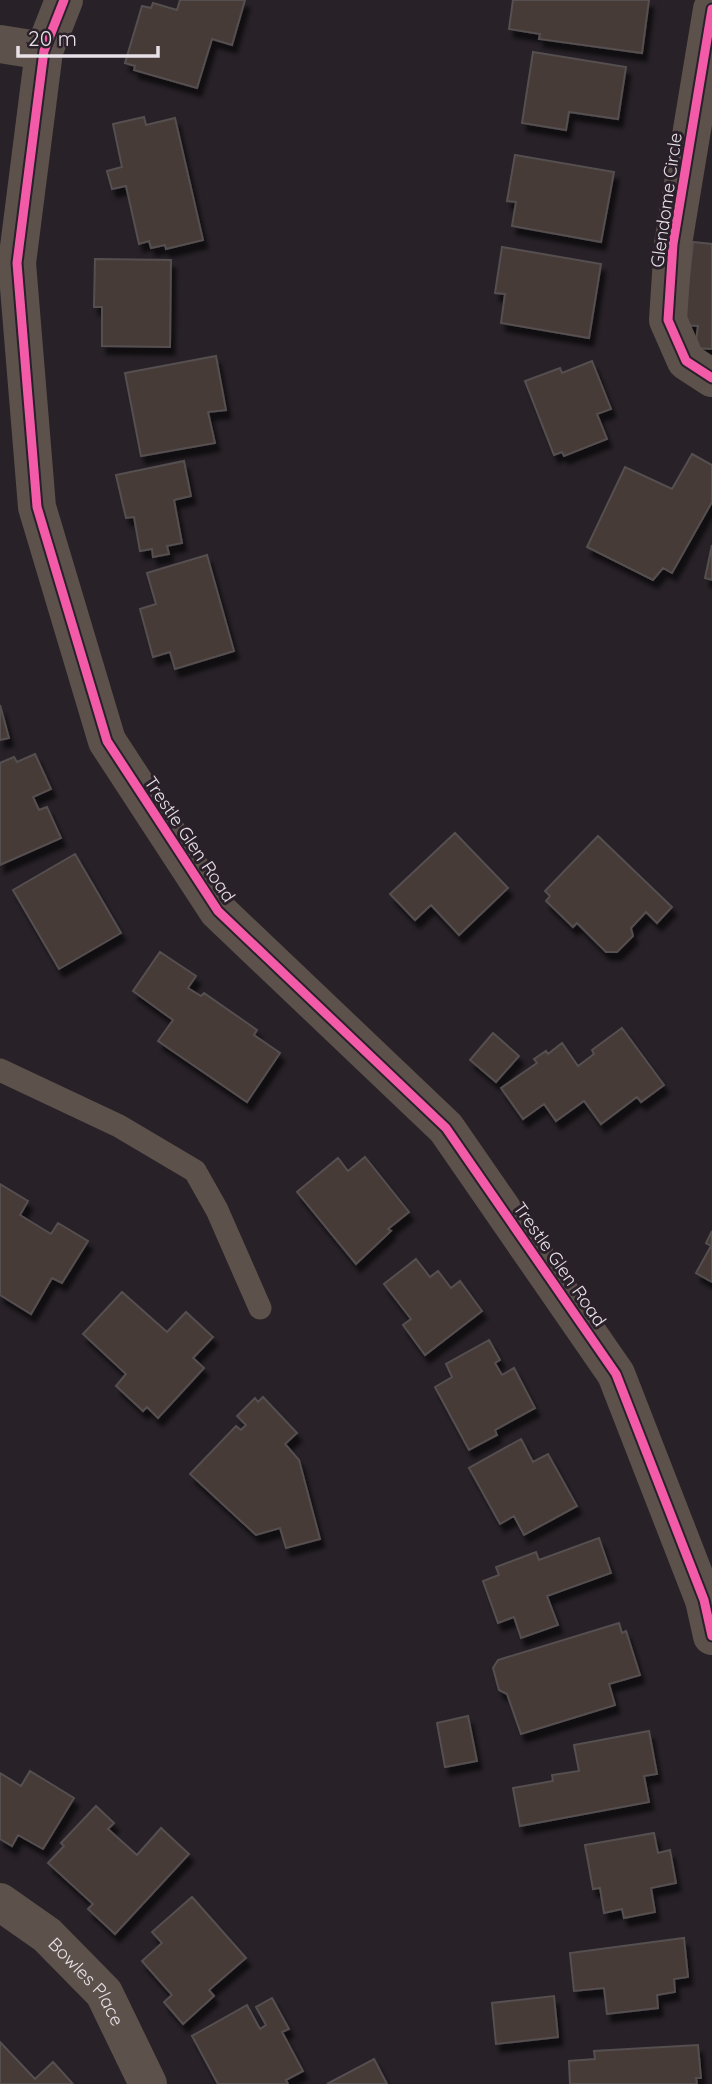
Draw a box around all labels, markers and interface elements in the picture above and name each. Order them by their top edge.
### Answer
scale bar [18,14,158,58]
text: 20 m [28,25,77,51]
street label: Glendome Circle [645,131,687,269]
street label: Trestle Glen Road [139,772,241,906]
street label: Trestle Glen Road [509,1197,611,1331]
street label: Bowles Place [44,1932,129,2029]

